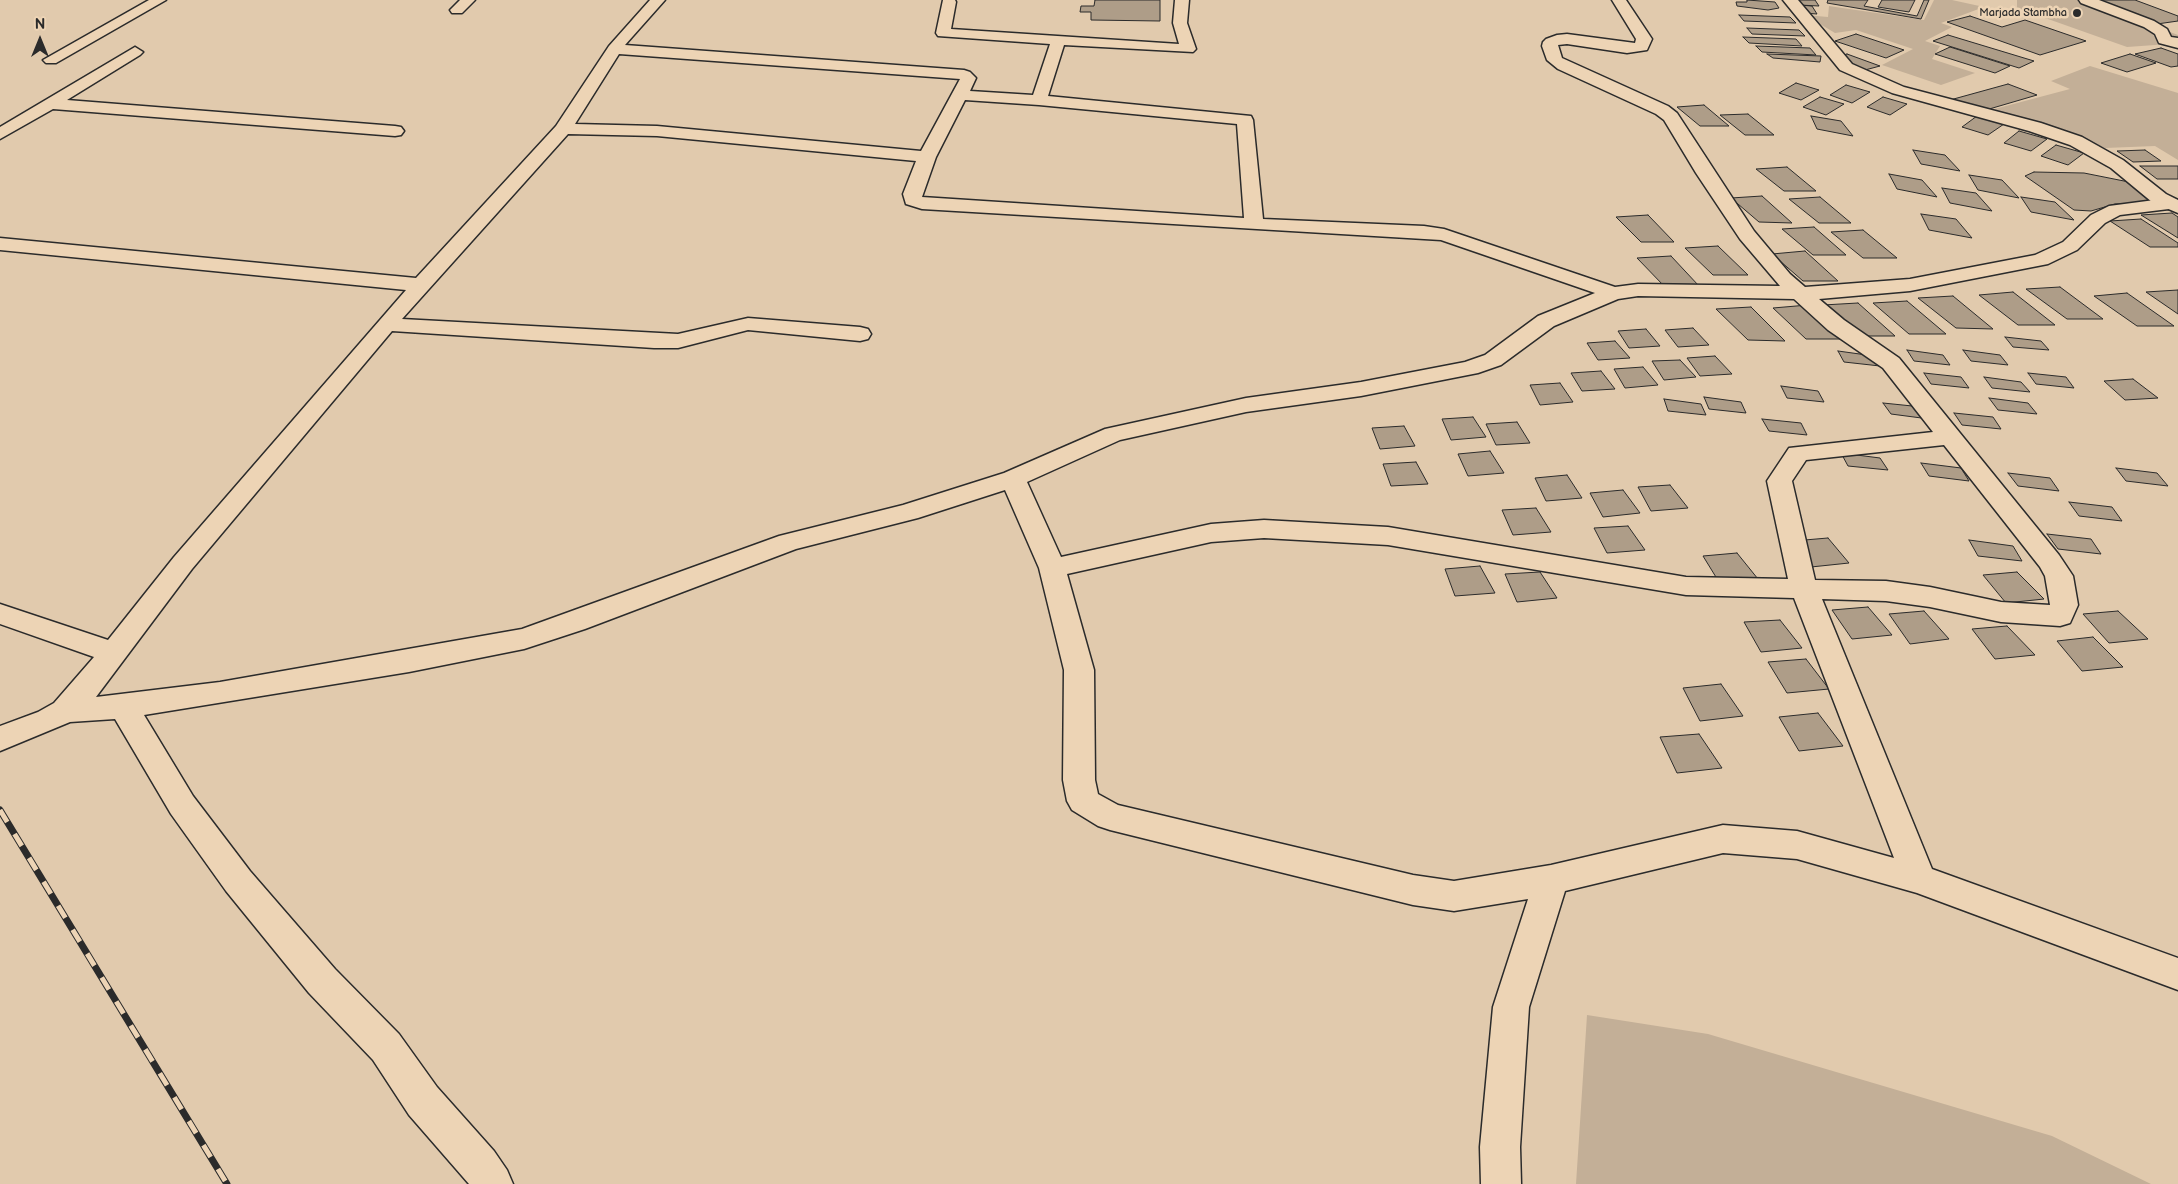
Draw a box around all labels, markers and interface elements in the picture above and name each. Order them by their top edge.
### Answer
place label: Marjada Stambha [1979,6,2067,20]
marker: Marjada Stambha [2071,7,2083,19]
north arrow [15,15,65,65]
text: N [35,16,45,33]

